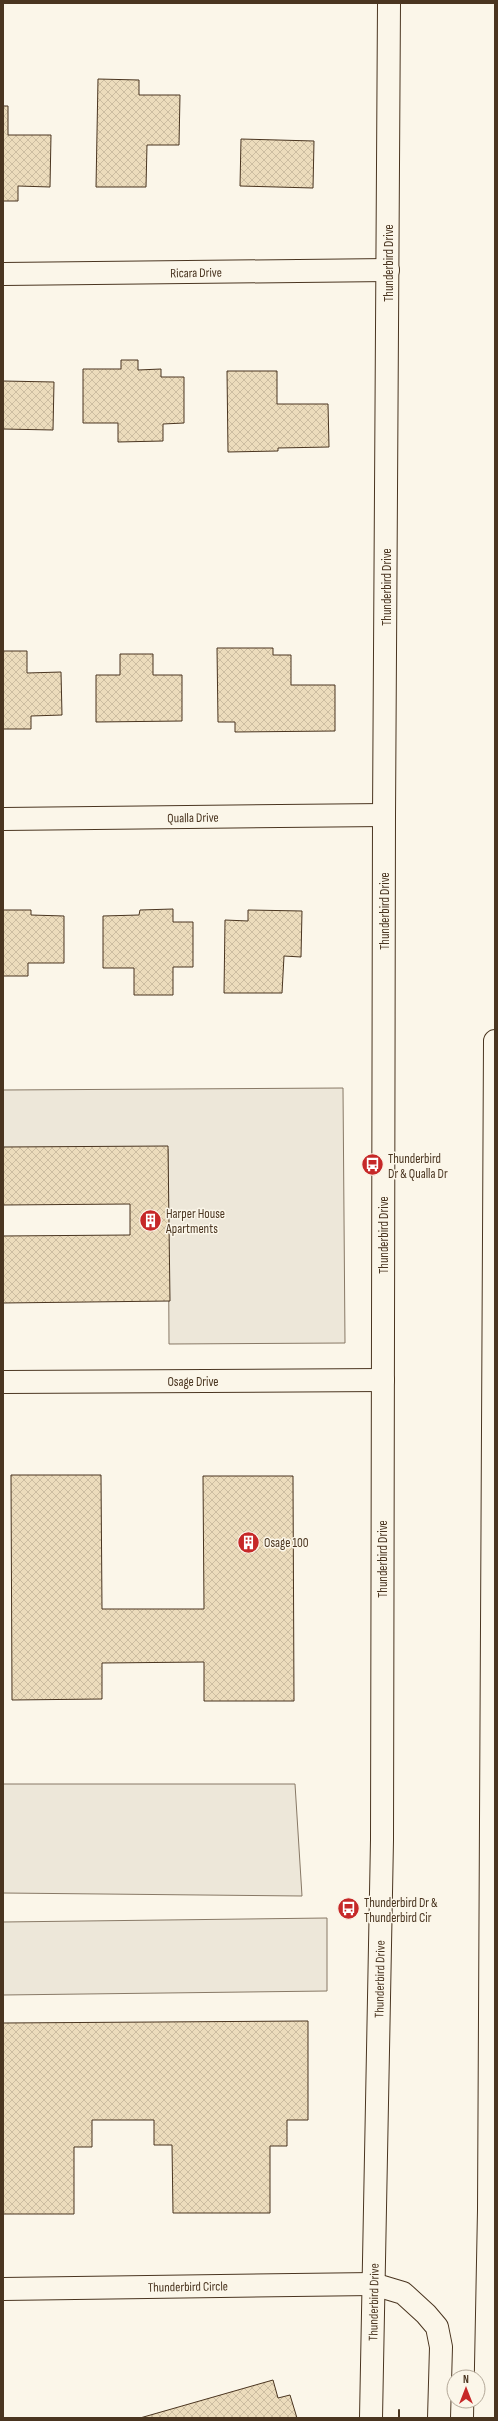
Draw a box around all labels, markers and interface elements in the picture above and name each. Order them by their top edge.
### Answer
street label: Thunderbird Drive [381,224,397,302]
street label: Ricara Drive [170,265,222,281]
street label: Thunderbird Drive [379,548,395,626]
street label: Qualla Drive [167,810,219,826]
street label: Thunderbird Drive [377,872,393,950]
place label: Thunderbird Dr & Qualla Dr [388,1151,448,1182]
bus stop icon: Thunderbird Dr & Qualla Dr [359,1152,385,1178]
street label: Thunderbird Drive [376,1196,392,1274]
place label: Harper House Apartments [165,1206,225,1237]
building icon: Harper House Apartments [137,1207,163,1233]
street label: Osage Drive [167,1374,219,1390]
street label: Thunderbird Drive [375,1520,391,1598]
building icon: Osage 100 [235,1529,261,1555]
place label: Osage 100 [264,1535,309,1551]
place label: Thunderbird Dr & Thunderbird Cir [364,1895,438,1926]
bus stop icon: Thunderbird Dr & Thunderbird Cir [336,1896,362,1922]
street label: Thunderbird Drive [371,1940,389,2018]
street label: Thunderbird Drive [365,2263,383,2341]
street label: Thunderbird Circle [148,2278,228,2296]
north arrow [446,2369,486,2409]
text: N [463,2373,469,2386]

